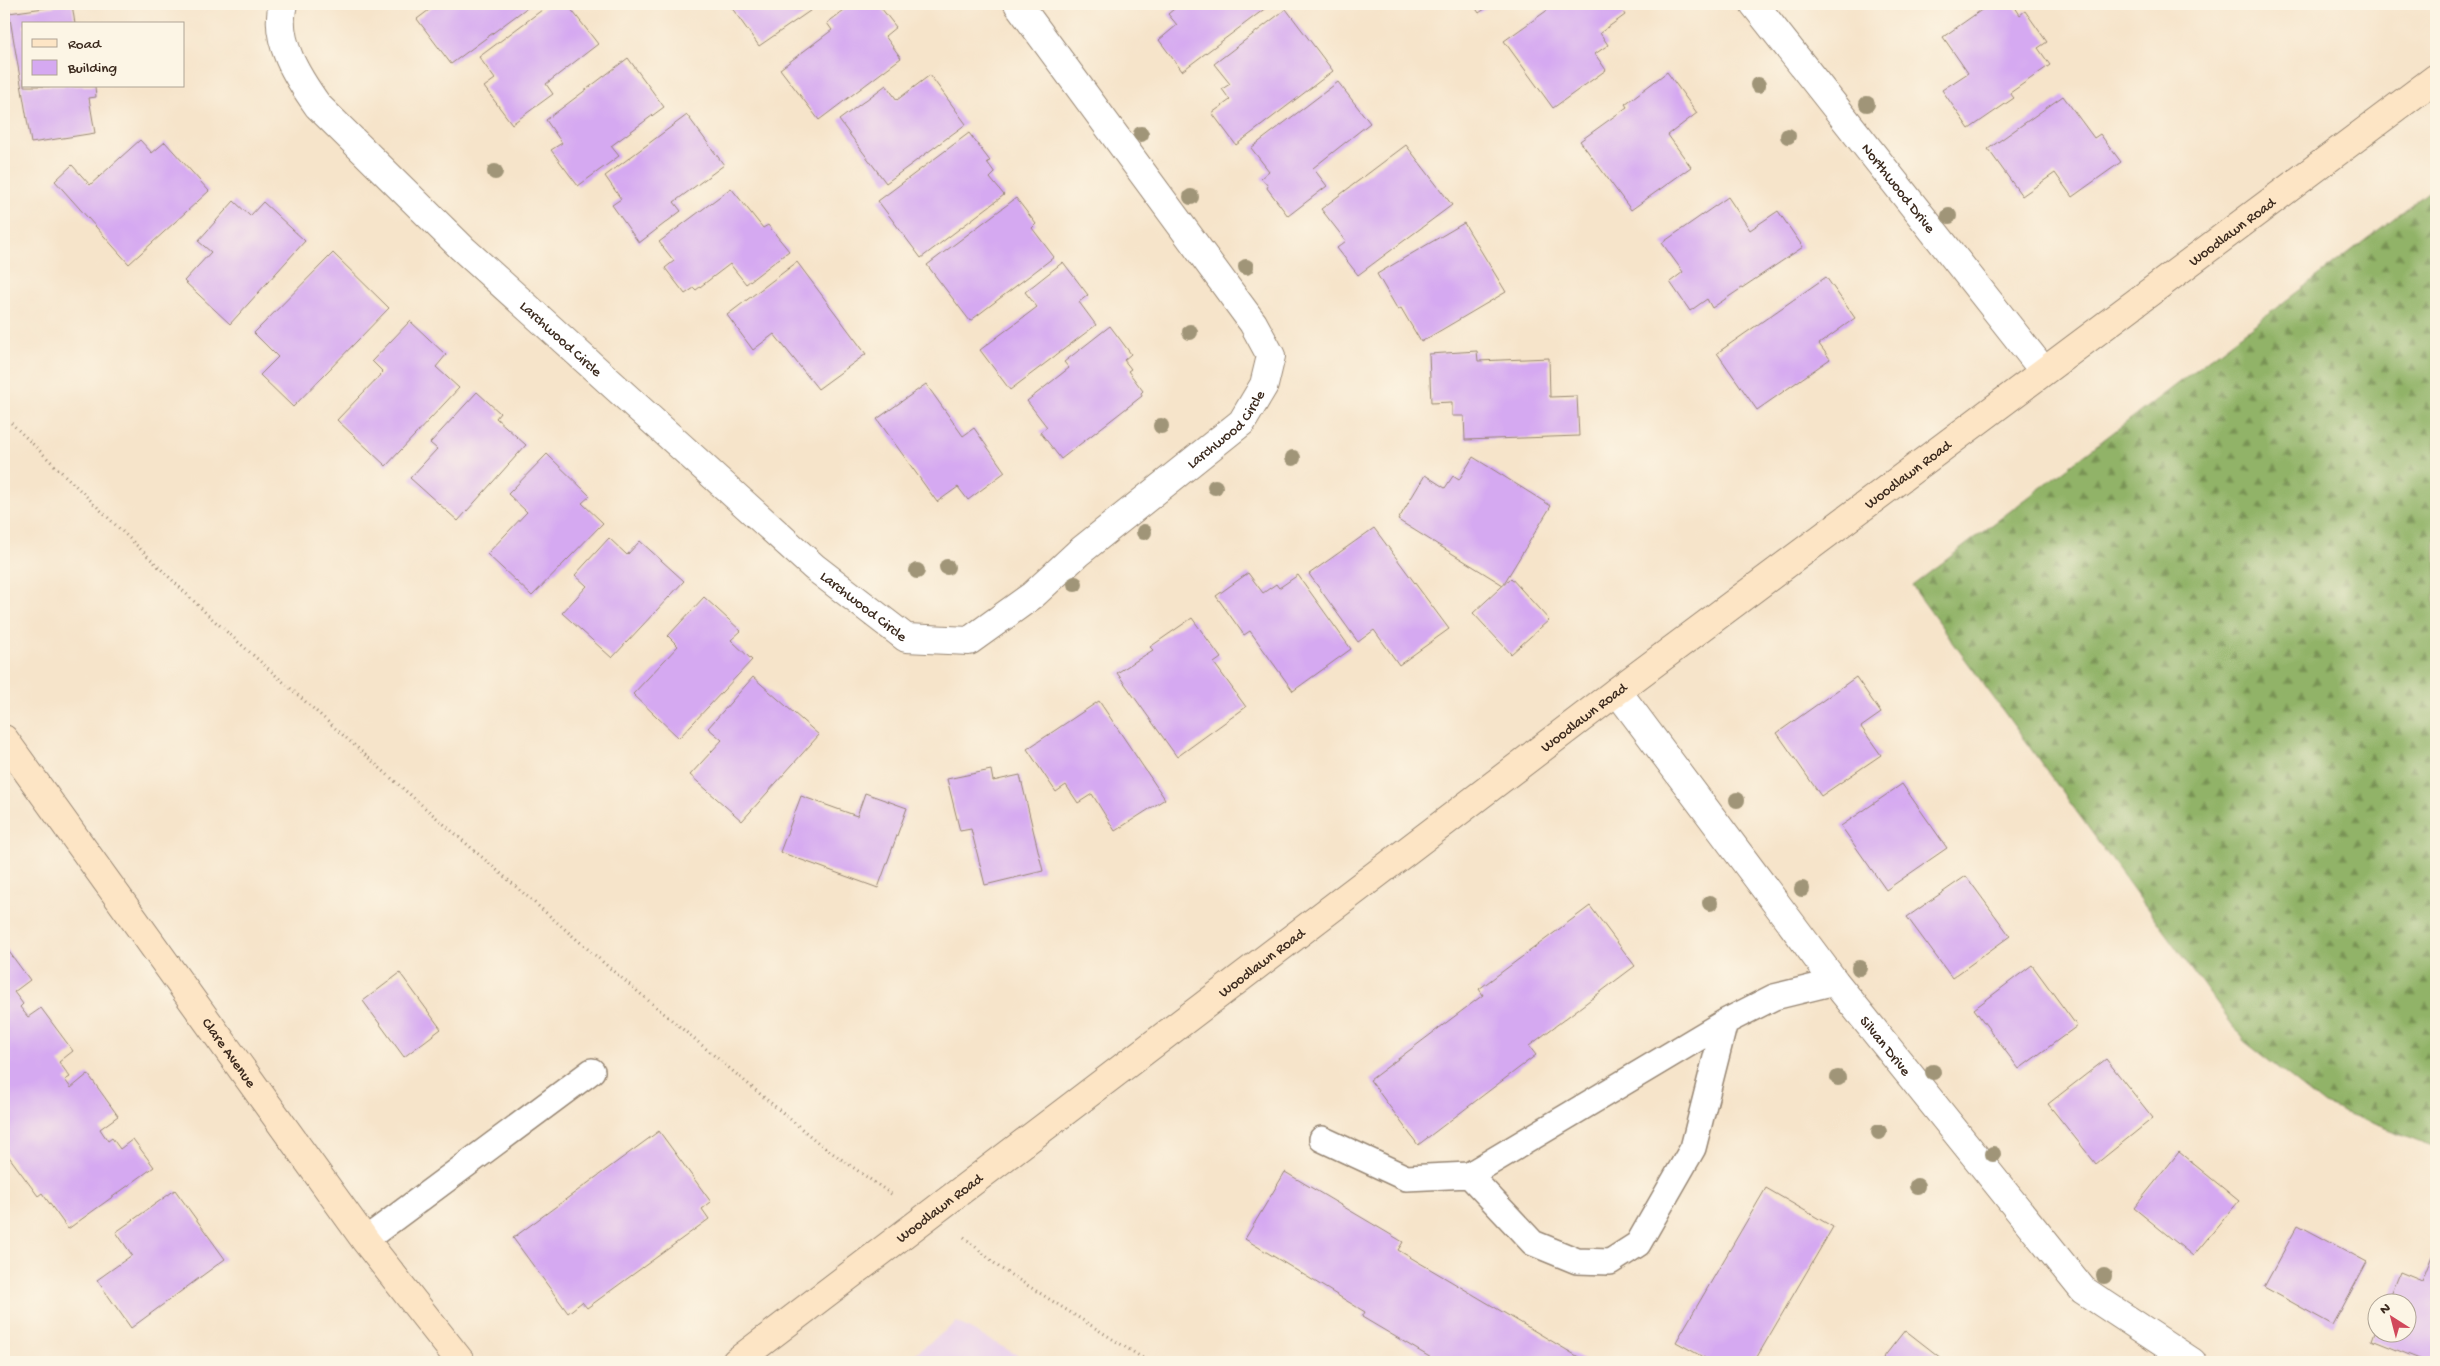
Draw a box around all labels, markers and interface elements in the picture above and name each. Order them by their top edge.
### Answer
legend [22,22,185,88]
text: Road [68,36,102,54]
text: Building [67,60,117,78]
street label: Northwood Drive [1856,140,1939,238]
street label: Woodlawn Road [2186,194,2281,271]
street label: Larchwood Circle [515,298,605,382]
street label: Larchwood Circle [1184,387,1270,473]
street label: Woodlawn Road [1861,436,1956,514]
street label: Larchwood Circle [816,568,910,647]
street label: Woodlawn Road [1538,679,1632,757]
street label: Woodlawn Road [1215,924,1310,1002]
street label: Silvan Drive [1855,1013,1914,1081]
street label: Clare Avenue [197,1015,259,1092]
street label: Woodlawn Road [893,1170,988,1248]
north arrow [2368,1294,2418,1344]
text: N [2377,1300,2395,1319]

